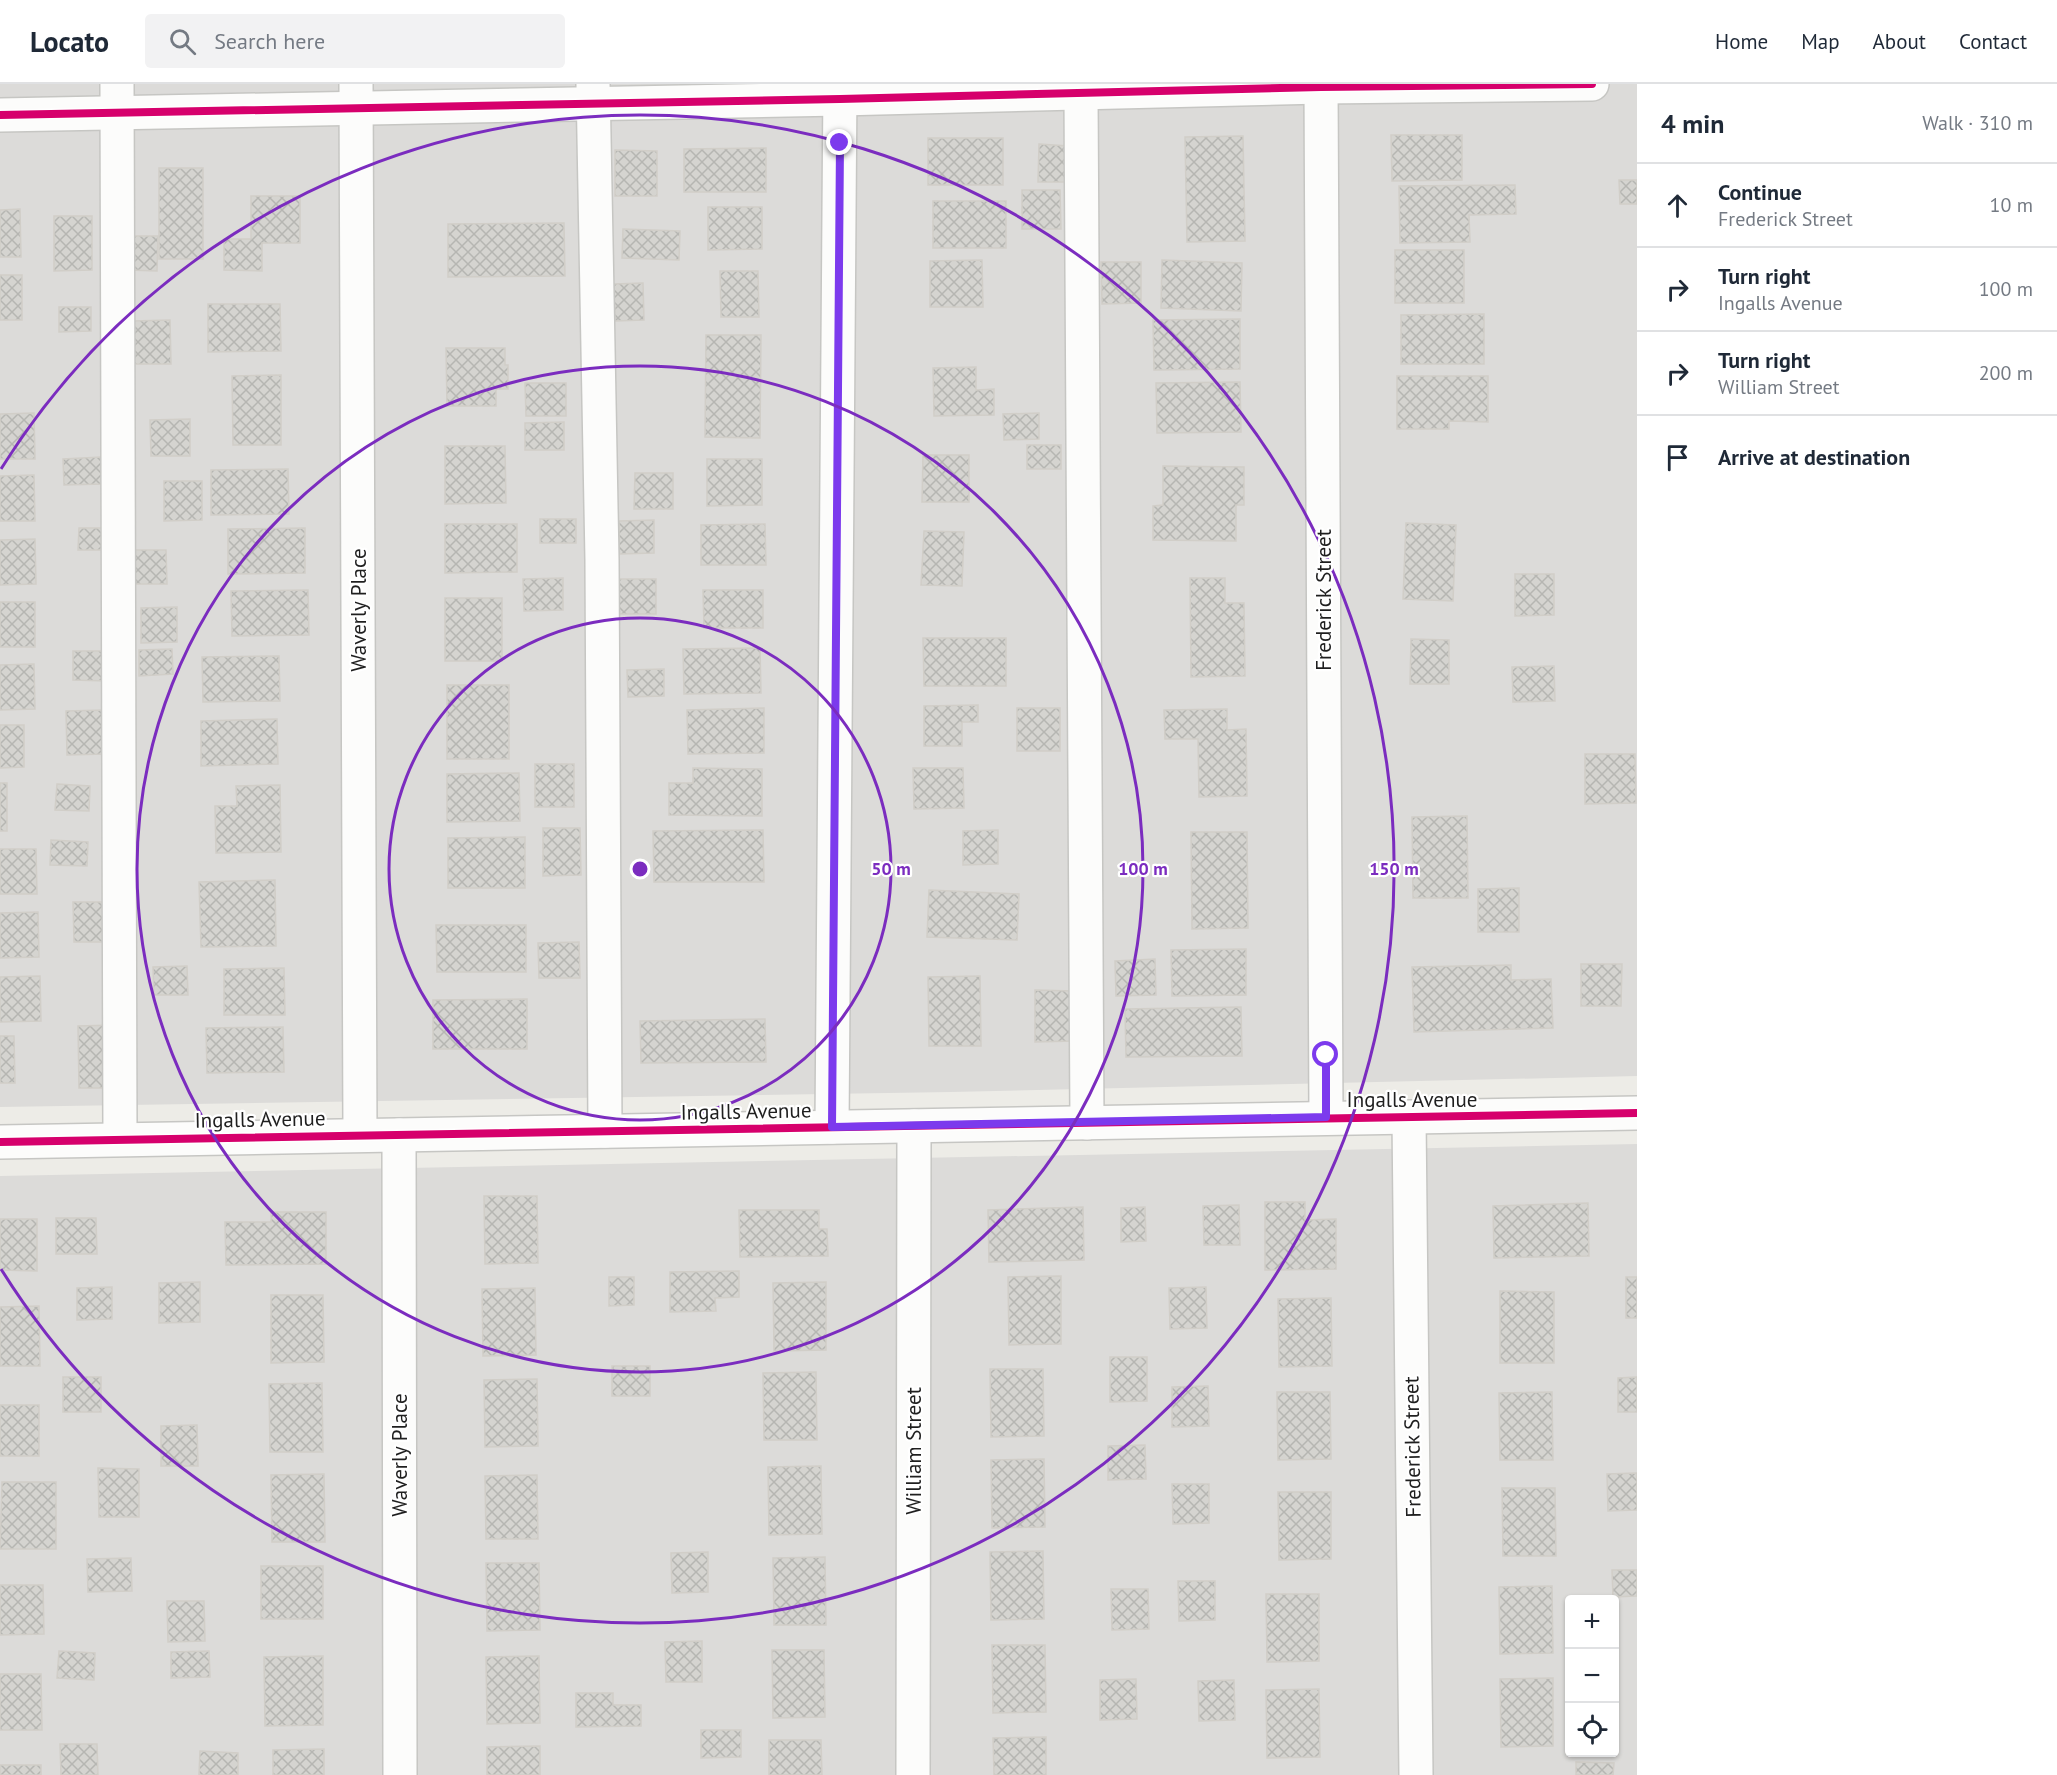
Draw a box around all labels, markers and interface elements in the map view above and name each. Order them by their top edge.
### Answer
search box [145,14,565,68]
text: Locato [30,23,109,60]
icon: search [166,25,199,58]
text: Search here [214,27,325,55]
text: Home [1715,28,1768,55]
text: Map [1801,28,1840,55]
text: About [1873,28,1926,55]
text: Contact [1959,28,2027,55]
text: 4 min [1661,107,1724,140]
text: Walk · 310 m [1922,110,2033,136]
route end [826,129,852,155]
text: Continue [1718,178,1802,206]
icon: ahead [1661,189,1694,222]
text: 10 m [1990,192,2033,218]
text: Frederick Street [1718,206,1853,232]
text: Turn right [1718,262,1810,290]
icon: right [1661,273,1694,306]
text: 100 m [1979,276,2033,302]
text: Ingalls Avenue [1718,290,1843,316]
text: Turn right [1718,346,1810,374]
icon: right [1661,357,1694,390]
text: 200 m [1979,360,2033,386]
text: William Street [1718,374,1840,400]
icon: arrive [1661,441,1694,474]
text: Arrive at destination [1718,443,1910,471]
street label: Frederick Street [1310,529,1337,671]
street label: Waverly Place [345,548,372,672]
text: 50 m [871,857,911,880]
text: 100 m [1118,857,1168,880]
text: 150 m [1369,857,1419,880]
centre of rings [630,859,650,879]
route start [1312,1041,1338,1067]
street label: Ingalls Avenue [1347,1086,1477,1113]
street label: Ingalls Avenue [680,1096,812,1126]
street label: Ingalls Avenue [194,1104,326,1134]
street label: Frederick Street [1397,1376,1427,1518]
street label: William Street [900,1387,927,1515]
street label: Waverly Place [386,1393,413,1517]
map controls [1565,1595,1619,1757]
button: + [1565,1595,1619,1649]
button: − [1565,1649,1619,1703]
button: locate [1565,1703,1619,1757]

